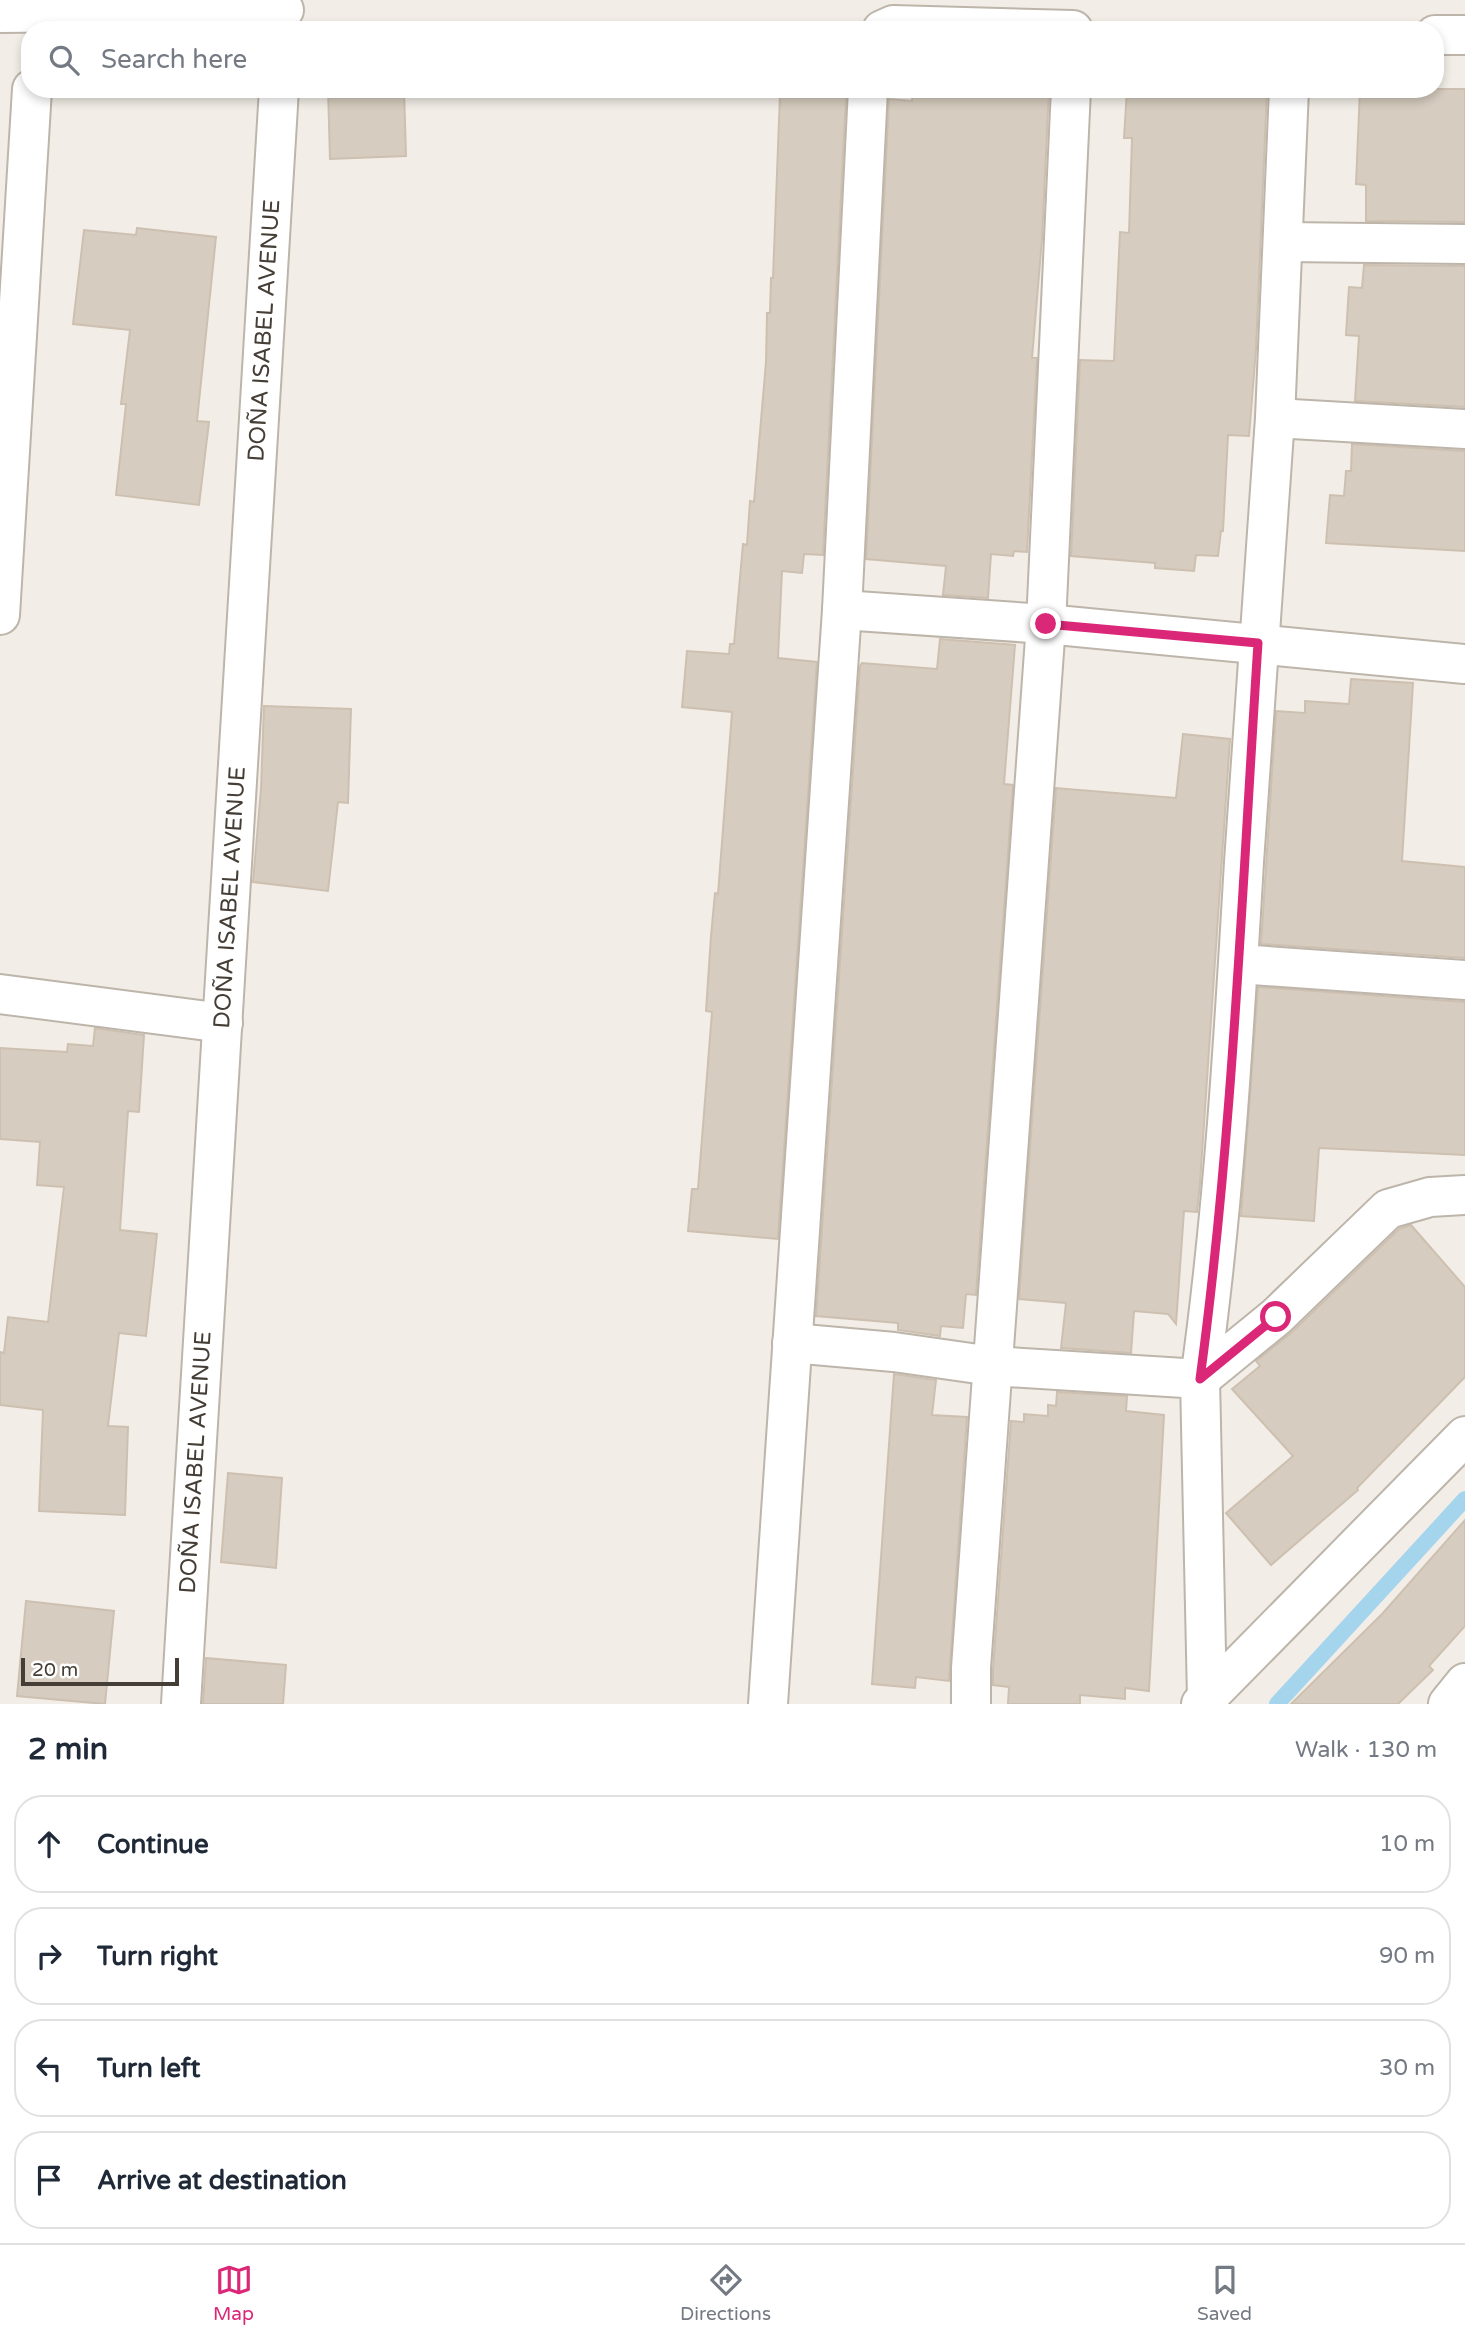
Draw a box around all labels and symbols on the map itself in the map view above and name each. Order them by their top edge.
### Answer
street label: DOÑA ISABEL AVENUE [242,199,286,463]
route end [1030,608,1061,639]
street label: DOÑA ISABEL AVENUE [208,765,252,1029]
route start [1260,1301,1291,1332]
street label: DOÑA ISABEL AVENUE [174,1330,218,1594]
scale bar [21,1655,178,1687]

